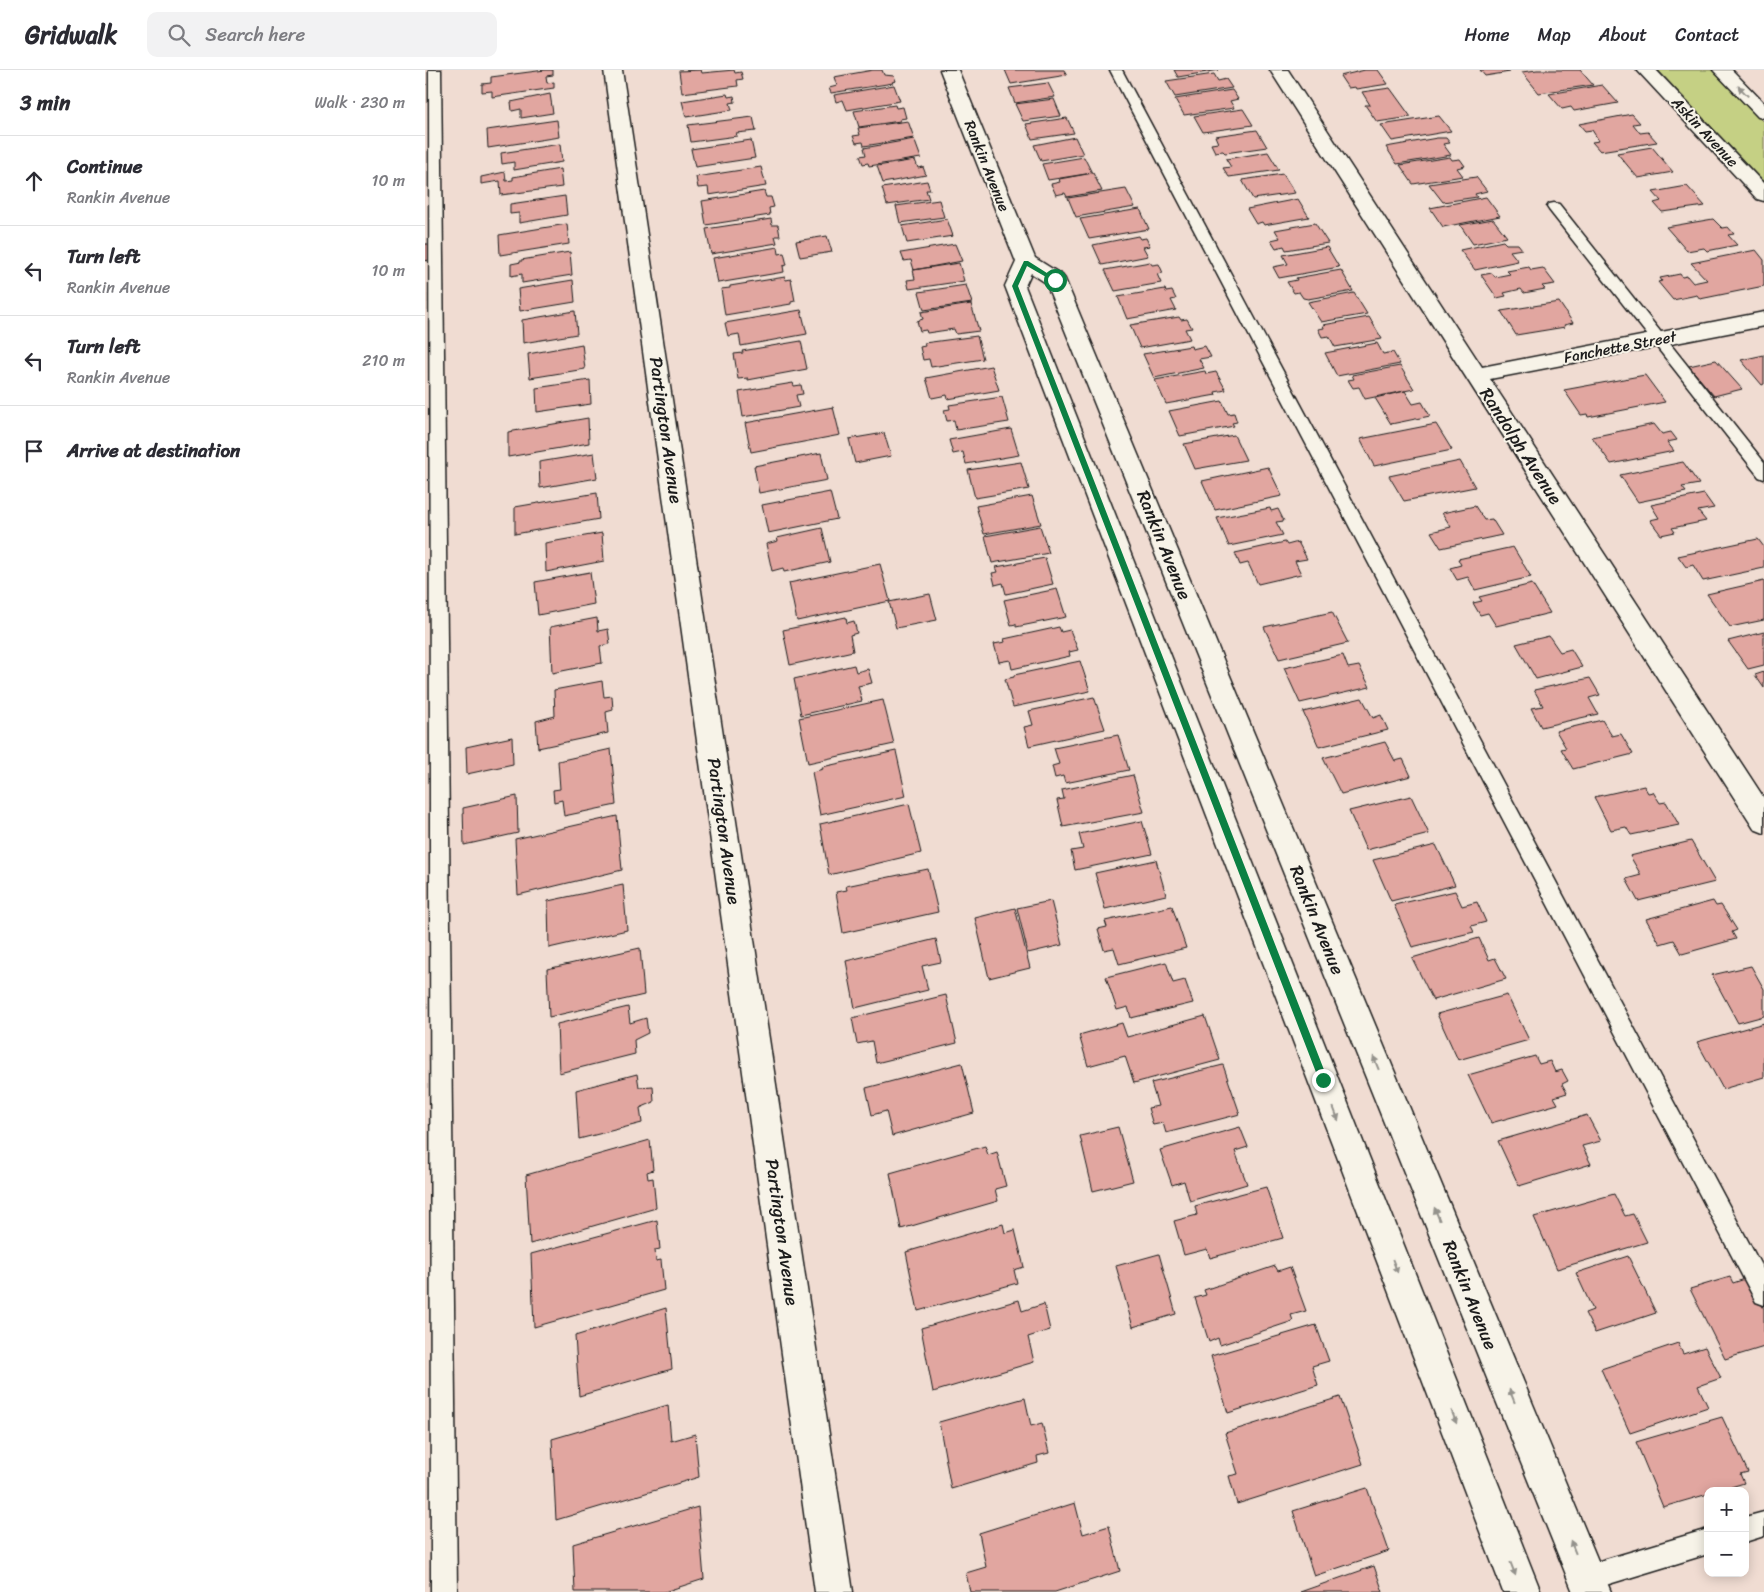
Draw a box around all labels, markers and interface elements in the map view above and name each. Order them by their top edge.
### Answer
search box [147,12,497,57]
text: Gridwalk [25,14,117,56]
text: Search here [205,18,305,51]
text: Home [1465,19,1510,51]
text: Map [1538,19,1571,51]
text: About [1599,19,1647,51]
text: Contact [1675,19,1739,51]
icon: search [165,21,193,49]
text: 3 min [20,84,70,122]
one-way arrow [1737,86,1749,98]
text: Walk · 230 m [314,88,405,117]
street label: Askin Avenue [1664,90,1745,174]
street label: Rankin Avenue [957,116,1017,216]
text: Continue [67,150,143,183]
text: 10 m [372,166,405,195]
icon: ahead [20,167,48,195]
text: Rankin Avenue [67,183,170,212]
text: Turn left [67,240,140,273]
text: 10 m [372,256,405,285]
icon: left [20,257,48,285]
route start [1044,269,1067,292]
text: Rankin Avenue [67,273,170,302]
street label: Fanchette Street [1562,323,1679,371]
text: Turn left [67,330,140,363]
text: 210 m [362,346,405,375]
icon: left [20,347,48,375]
street label: Partington Avenue [640,355,692,506]
text: Rankin Avenue [67,363,170,392]
street label: Randolph Avenue [1471,381,1571,511]
text: Arrive at destination [67,434,240,467]
icon: arrive [20,437,48,465]
street label: Rankin Avenue [1127,485,1201,605]
street label: Partington Avenue [698,756,750,907]
street label: Rankin Avenue [1280,860,1354,980]
one-way arrow [1372,1055,1380,1070]
route end [1312,1069,1335,1092]
one-way arrow [1333,1107,1341,1121]
street label: Partington Avenue [756,1157,808,1308]
one-way arrow [1433,1207,1441,1221]
street label: Rankin Avenue [1433,1235,1507,1355]
one-way arrow [1391,1259,1399,1274]
one-way arrow [1508,1389,1515,1404]
one-way arrow [1450,1410,1458,1425]
map controls [1704,1487,1749,1577]
button: + [1704,1487,1749,1532]
button: − [1704,1532,1749,1577]
one-way arrow [1569,1540,1577,1554]
one-way arrow [1509,1562,1517,1576]

